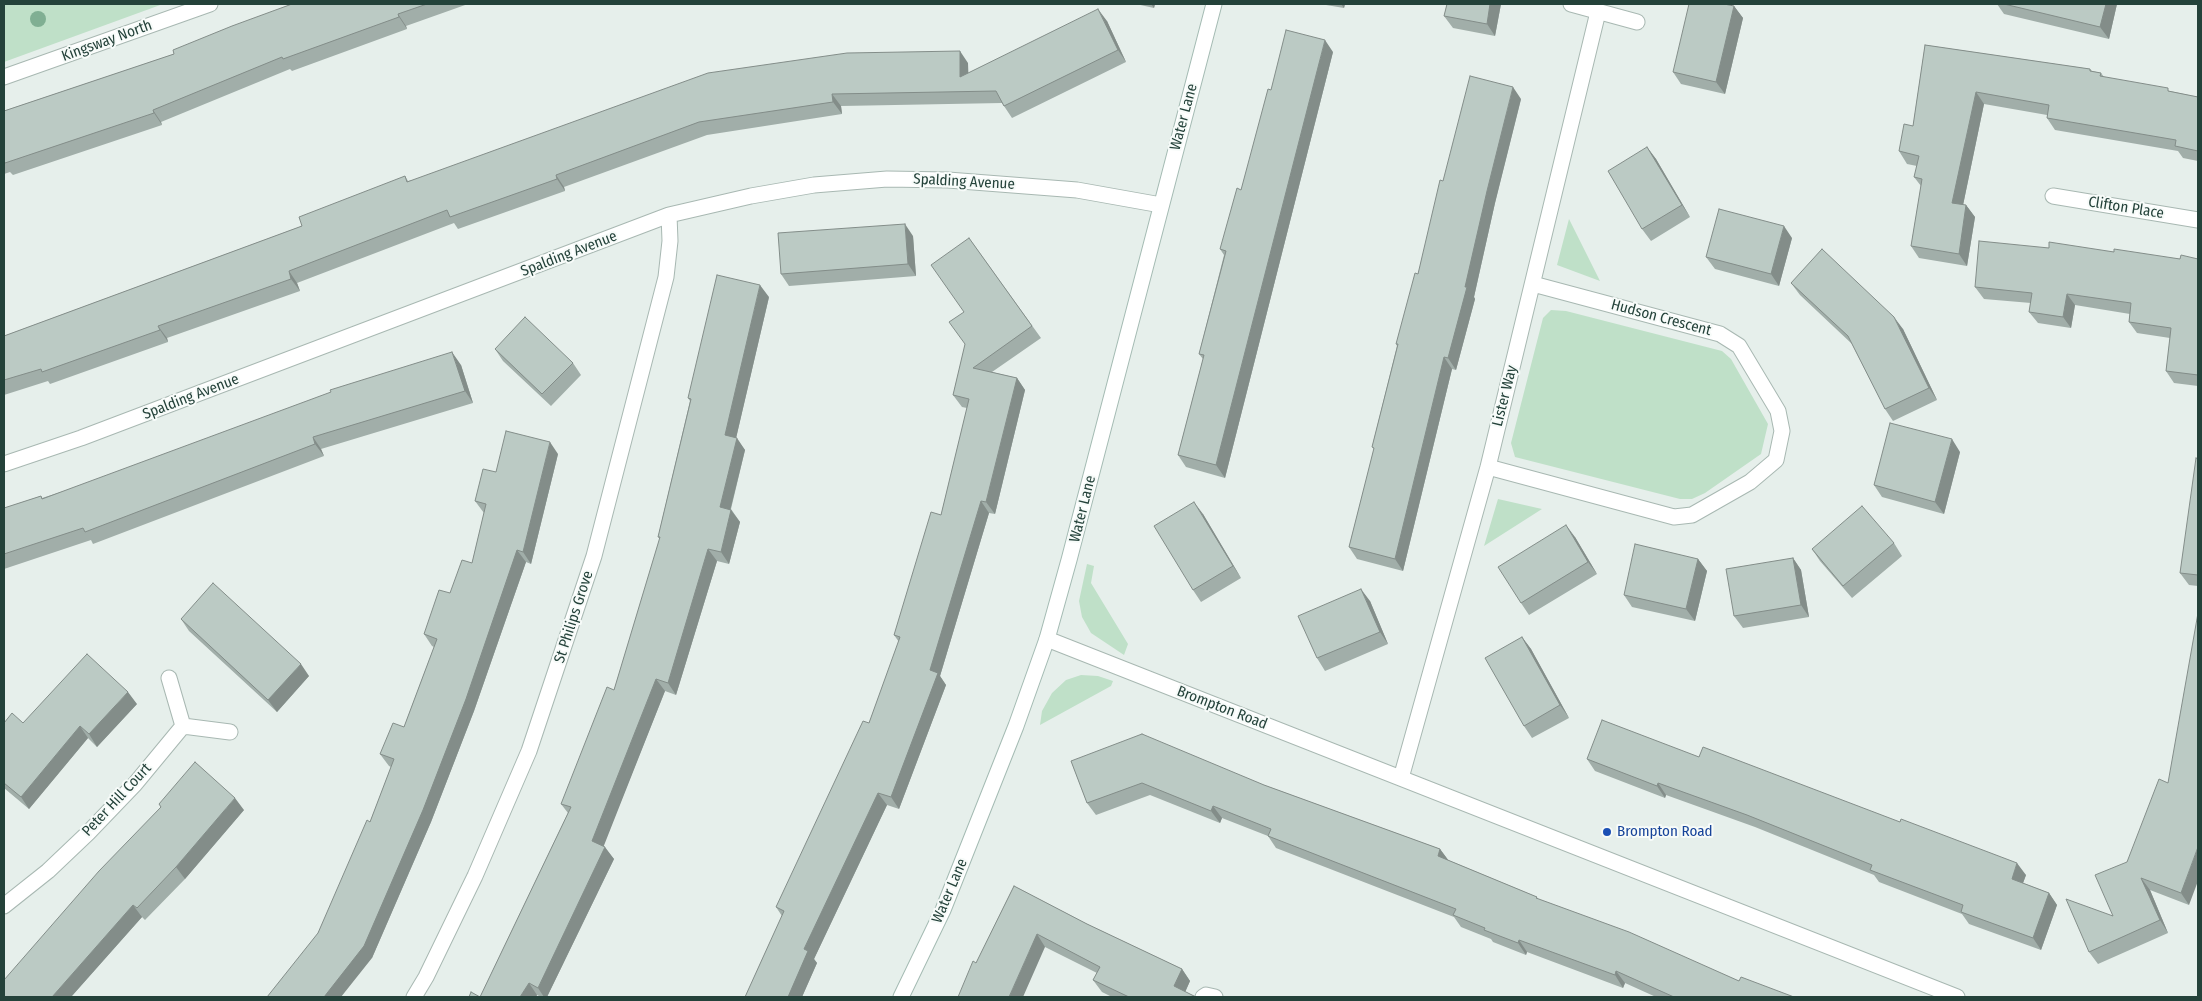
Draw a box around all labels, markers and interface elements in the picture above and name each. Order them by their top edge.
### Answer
street label: Kingsway North [59,16,155,66]
street label: Water Lane [1166,82,1202,152]
street label: Spalding Avenue [913,170,1015,194]
street label: Clifton Place [2087,193,2165,223]
street label: Spalding Avenue [518,227,620,281]
street label: Hudson Crescent [1609,296,1713,340]
street label: Lister Way [1489,364,1521,428]
street label: Spalding Avenue [140,370,242,424]
street label: Water Lane [1066,474,1100,544]
street label: St Philips Grove [551,569,597,665]
street label: Brompton Road [1174,682,1270,734]
street label: Peter Hill Court [79,760,155,840]
place label: Brompton Road [1617,823,1713,841]
marker: Brompton Road [1601,826,1613,838]
street label: Water Lane [928,856,972,926]

